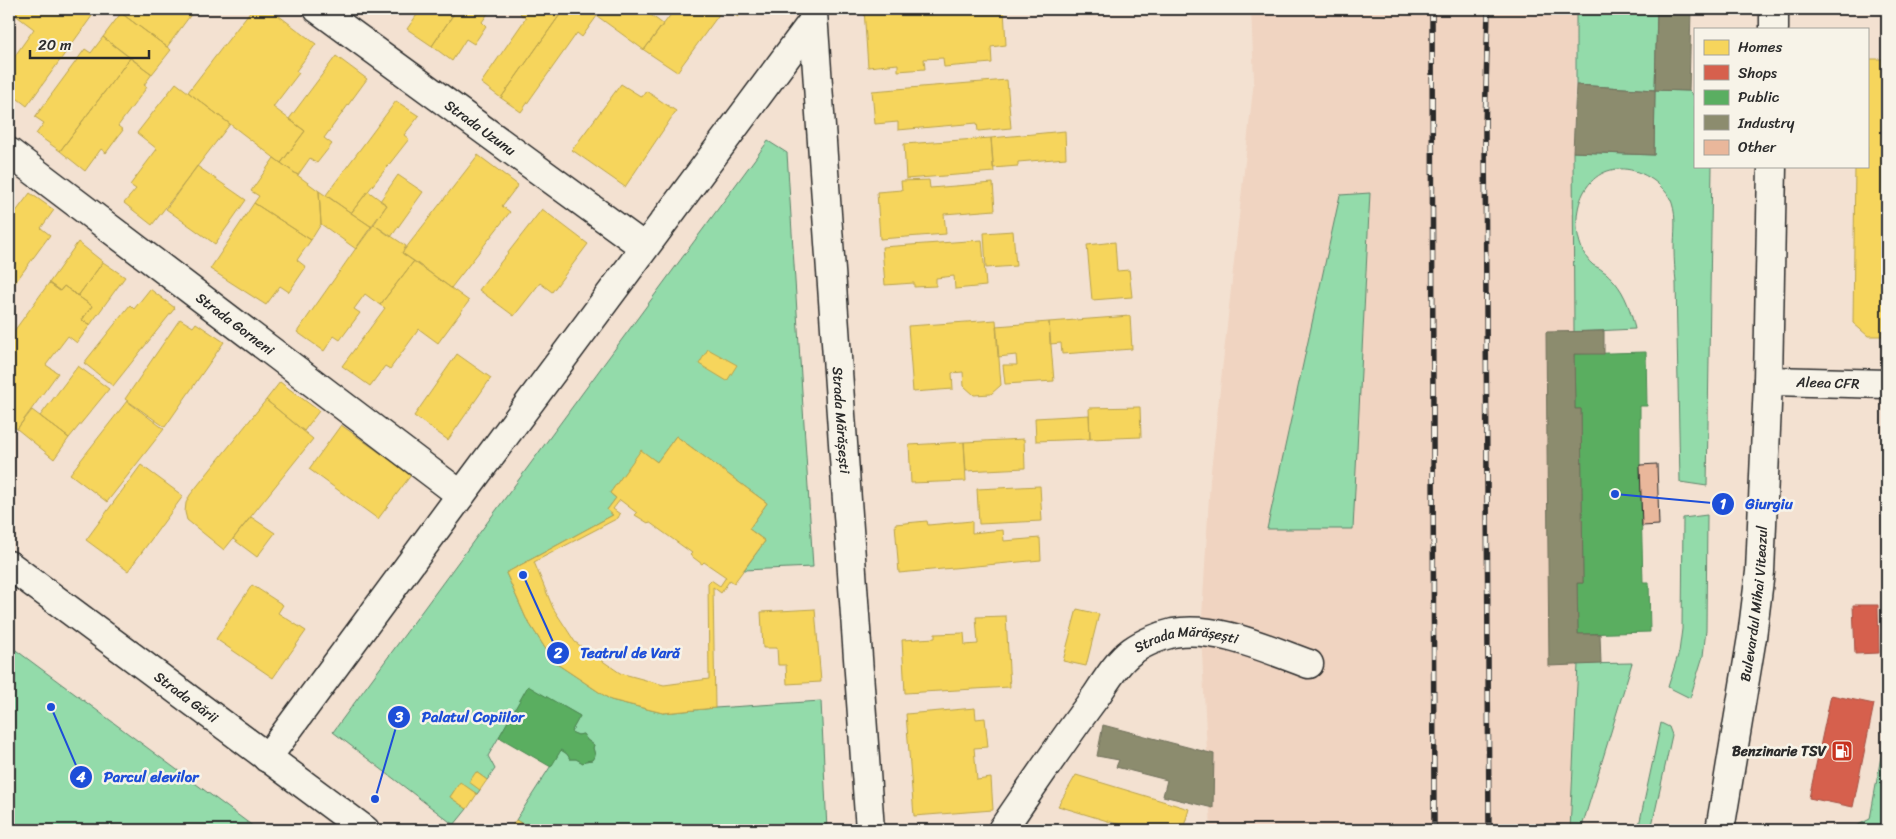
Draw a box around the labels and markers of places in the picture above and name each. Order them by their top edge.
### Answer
callout: Giurgiu [1710,489,1803,519]
callout: Teatrul de Vară [545,638,690,668]
callout: Palatul Copiilor [387,702,534,732]
place label: Benzinarie TSV [1732,739,1827,764]
fuel station icon: Benzinarie TSV [1830,739,1854,763]
callout: Parcul elevilor [68,762,208,792]

